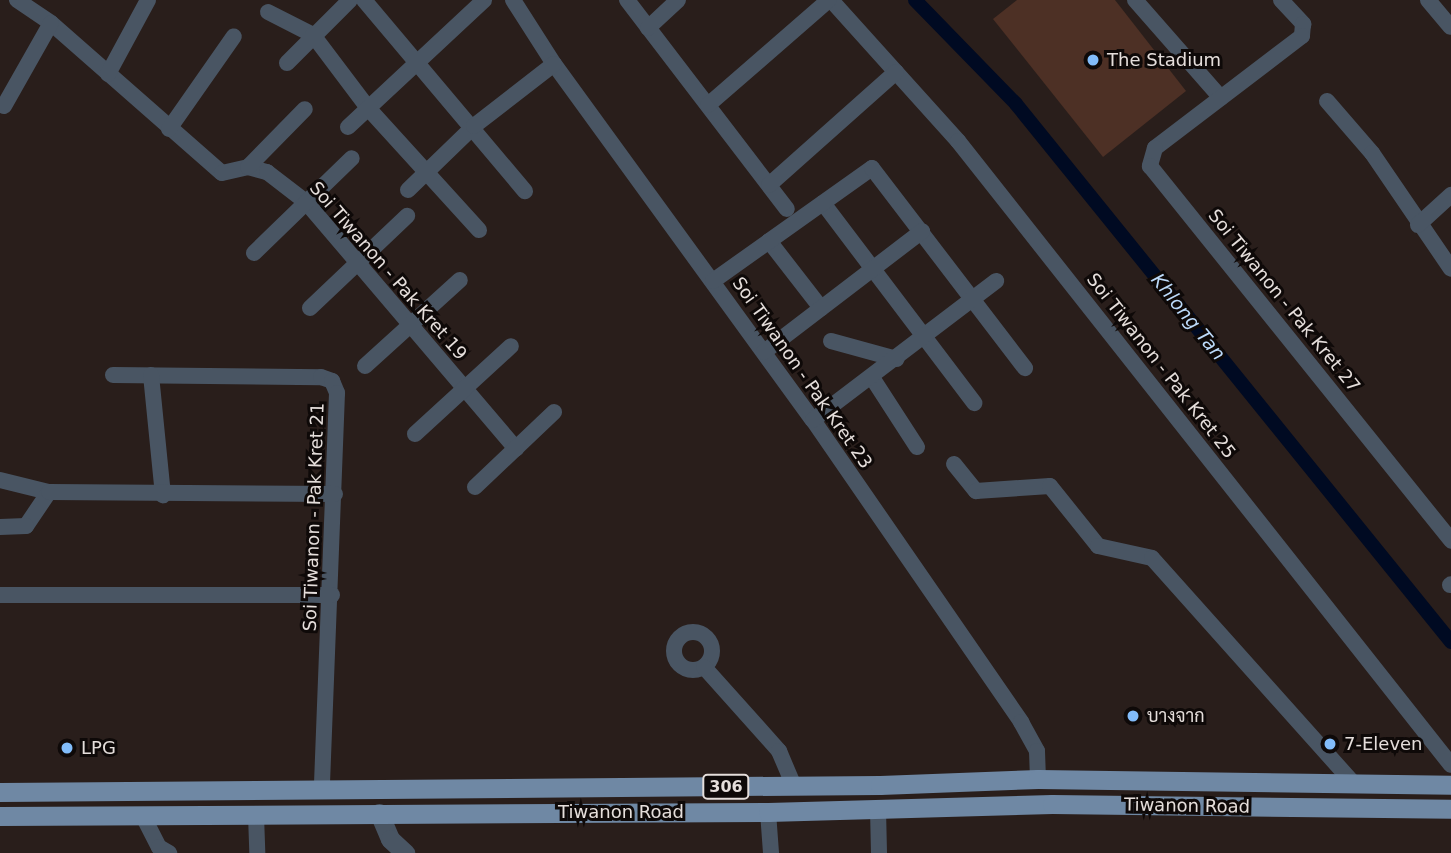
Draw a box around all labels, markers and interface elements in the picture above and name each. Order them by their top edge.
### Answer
place label: The Stadium [1107,49,1221,71]
marker: The Stadium [1085,52,1101,68]
street label: Soi Tiwanon - Pak Kret 19 [305,178,471,364]
street label: Soi Tiwanon - Pak Kret 27 [1204,205,1364,397]
street label: Soi Tiwanon - Pak Kret 25 [1082,269,1240,463]
water label: Khlong Tan [1146,269,1230,365]
street label: Soi Tiwanon - Pak Kret 23 [728,273,876,473]
street label: Soi Tiwanon - Pak Kret 21 [299,402,329,632]
place label: บางจาก [1147,705,1205,727]
marker: บางจาก [1125,708,1141,724]
place label: 7-Eleven [1344,733,1423,755]
marker: 7-Eleven [1322,736,1338,752]
place label: LPG [81,737,116,759]
marker: LPG [59,740,75,756]
road number: 306 [702,774,750,800]
street label: Tiwanon Road [1124,794,1250,818]
street label: Tiwanon Road [558,801,684,823]

